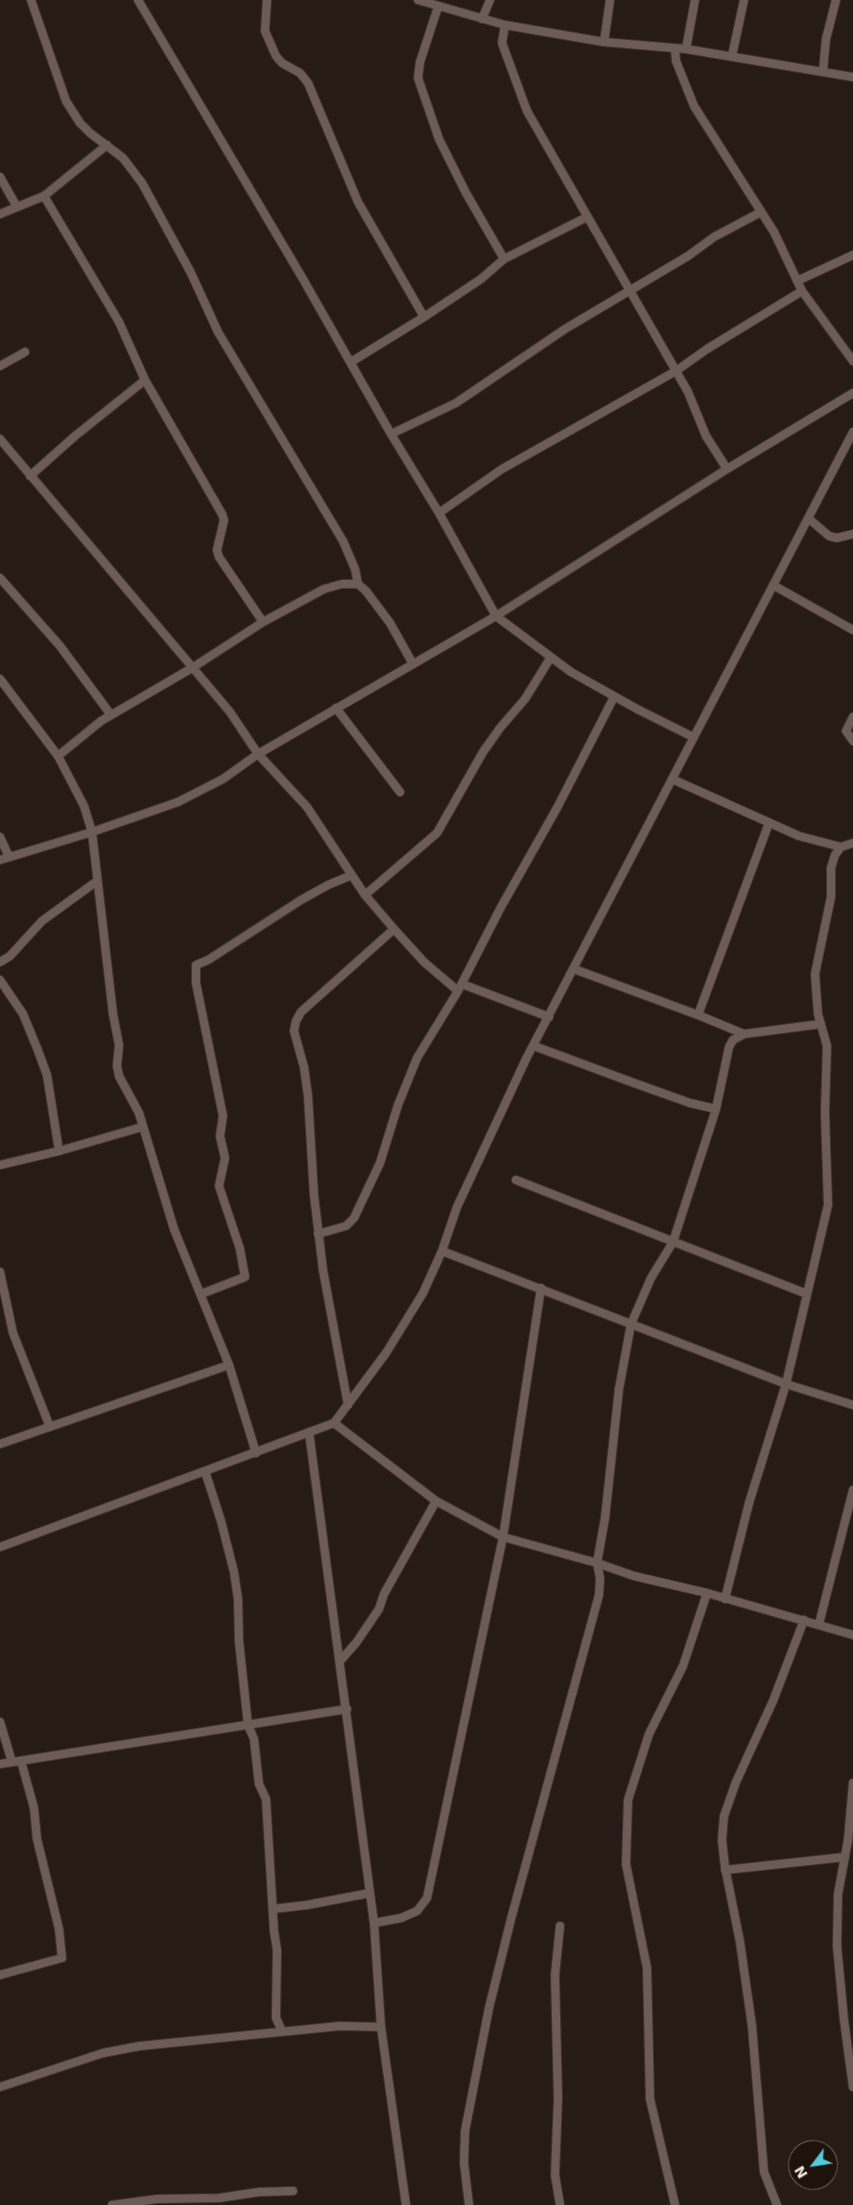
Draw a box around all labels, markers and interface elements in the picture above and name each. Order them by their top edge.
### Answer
north arrow [788,2140,838,2190]
text: N [791,2163,811,2181]

